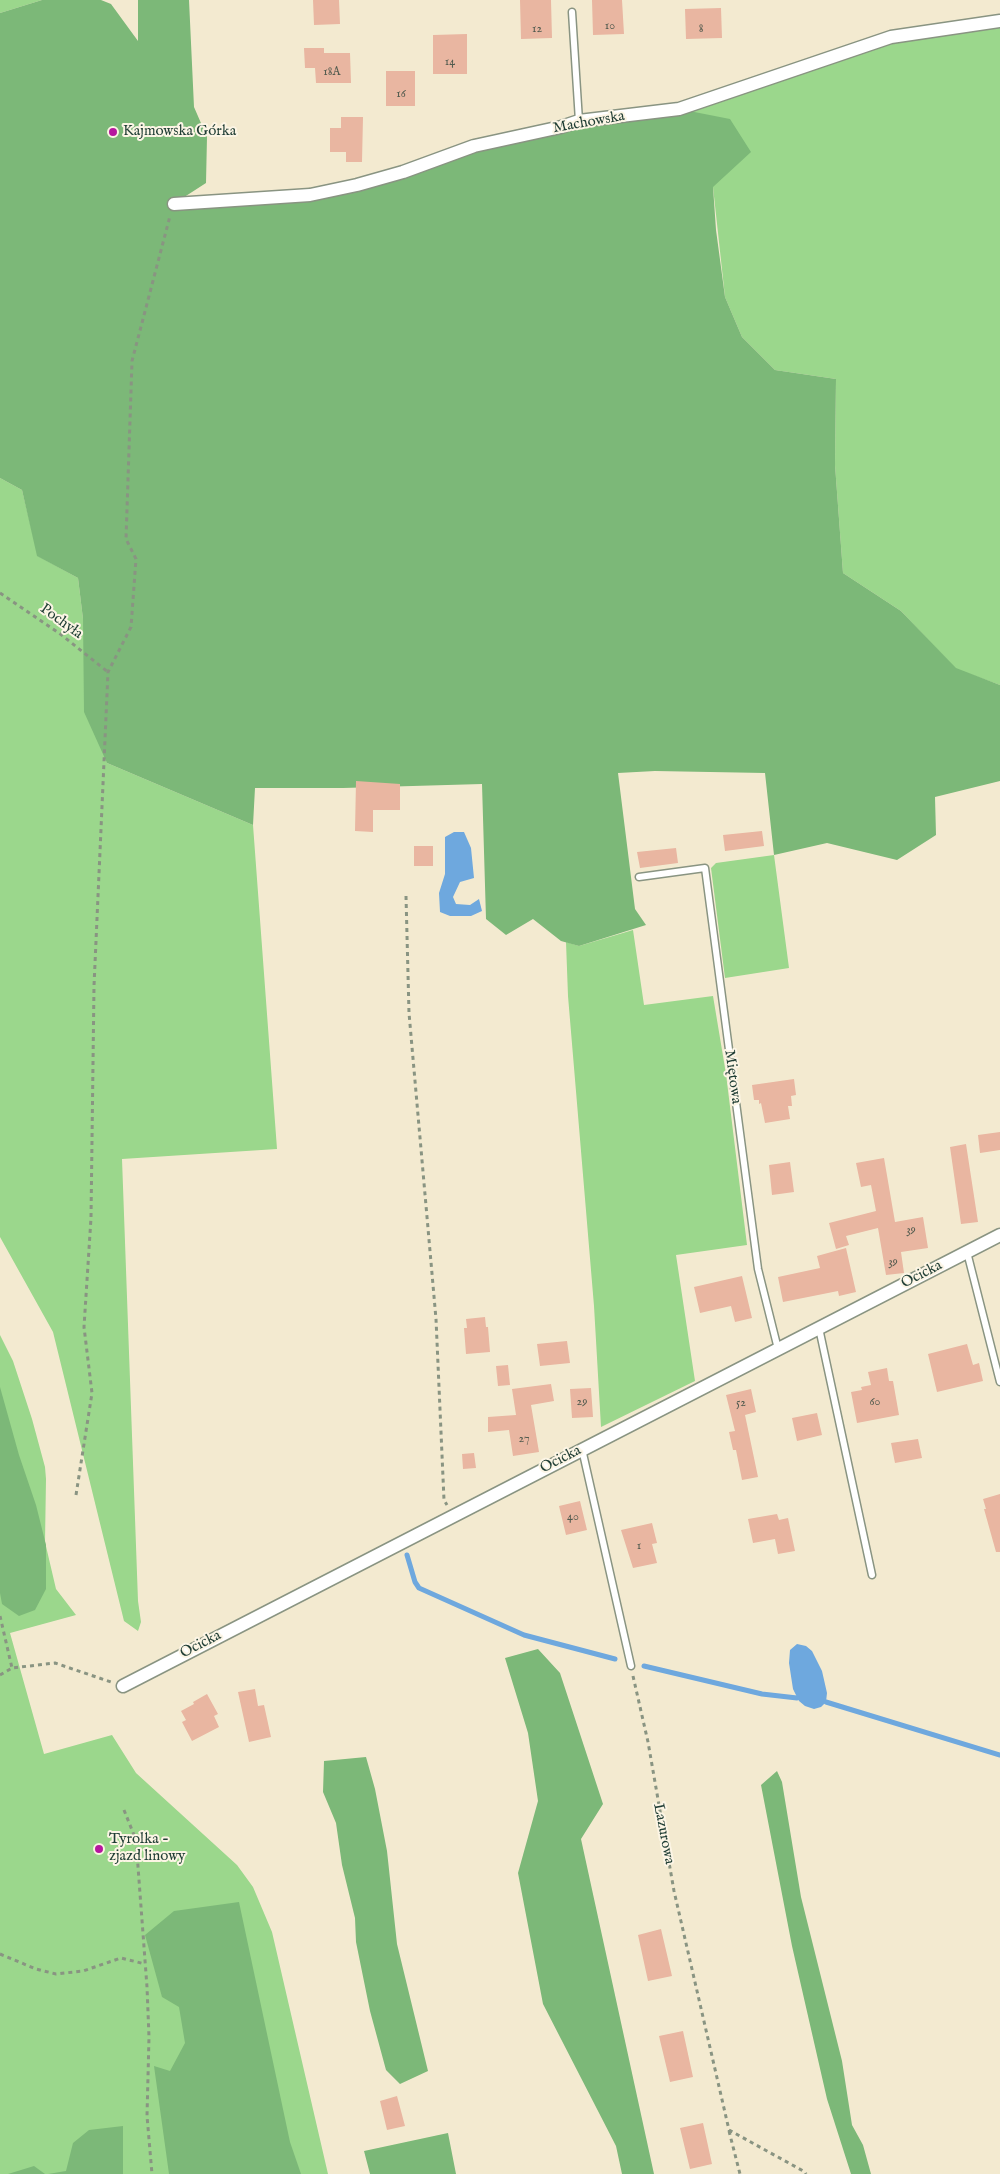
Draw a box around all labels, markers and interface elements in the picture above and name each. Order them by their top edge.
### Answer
house number: 10 [605,20,615,34]
house number: 12 [532,23,542,37]
house number: 8 [699,23,703,37]
house number: 14 [445,56,455,70]
house number: 18A [323,66,341,80]
house number: 16 [396,88,406,102]
street label: Machowska [552,108,626,138]
place label: Kajmowska Górka [123,123,236,141]
marker: Kajmowska Górka [107,126,119,138]
street label: Pochyła [36,600,86,644]
street label: Miętowa [719,1049,745,1105]
house number: 39 [906,1224,916,1238]
house number: 39 [888,1256,898,1270]
street label: Ocicka [898,1257,946,1293]
house number: 29 [577,1396,587,1410]
house number: 60 [870,1396,880,1410]
house number: 52 [736,1397,746,1411]
house number: 27 [518,1433,530,1447]
street label: Ocicka [537,1442,585,1478]
house number: 40 [567,1511,579,1525]
house number: 1 [637,1540,641,1554]
street label: Ocicka [177,1627,225,1663]
street label: Lazurowa [648,1802,678,1866]
place label: Tyrolka - zjazd linowy [109,1831,185,1866]
marker: Tyrolka - zjazd linowy [93,1843,105,1855]

